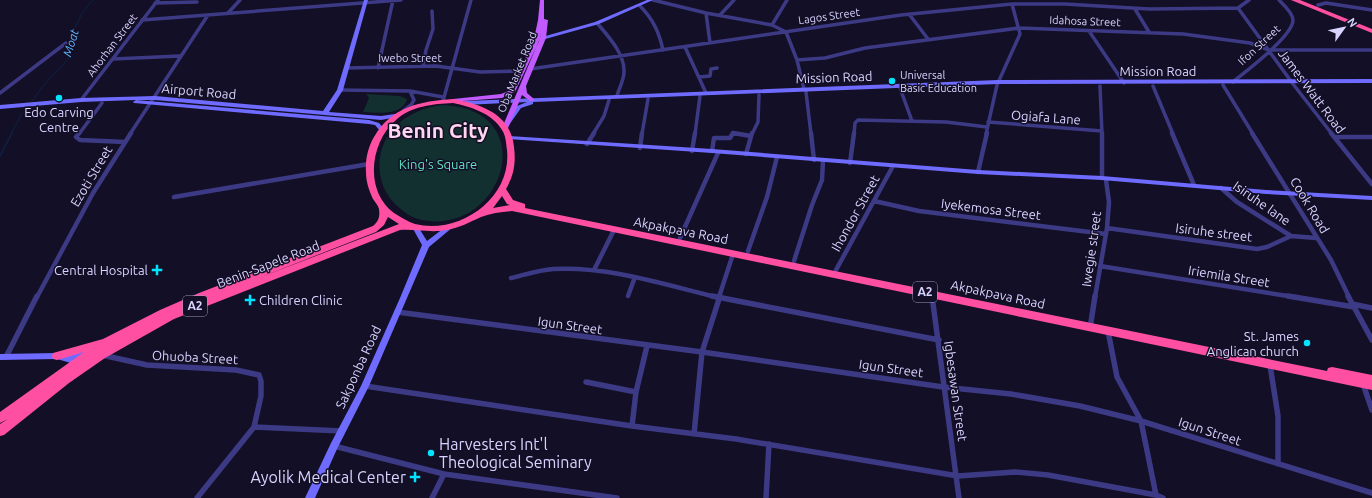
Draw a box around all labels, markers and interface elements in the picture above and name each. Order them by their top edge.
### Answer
street label: Lagos Street [797,6,861,26]
north arrow [1324,8,1364,48]
street label: Ahorhan Street [84,11,140,79]
street label: Idahosa Street [1049,14,1122,28]
text: N [1345,16,1360,29]
street label: Ifon Street [1236,22,1283,67]
water label: Moat [60,27,81,58]
street label: Oba Market Road [495,30,539,114]
street label: James Watt Road [1276,46,1348,136]
street label: Iwebo Street [378,52,442,64]
street label: Mission Road [1120,64,1196,78]
street label: Mission Road [795,69,873,85]
place label: Universal Basic Education [900,69,977,94]
marker: Universal Basic Education [887,76,897,86]
street label: Airport Road [161,81,237,101]
marker: Edo Carving Centre [54,93,64,103]
place label: Edo Carving Centre [24,105,94,134]
street label: Ogiafa Lane [1011,108,1081,126]
district label: Benin City [387,118,489,142]
street label: Ezoti Street [67,143,115,209]
park label: King's Square [399,157,477,171]
street label: Ihondor Street [828,172,882,254]
street label: Cook Road [1288,175,1332,235]
street label: Isiruhe lane [1231,178,1293,228]
street label: Iyekemosa Street [940,196,1042,222]
street label: Iwegie street [1079,210,1103,288]
street label: Akpakpava Road [632,214,730,246]
street label: Isiruhe street [1175,220,1253,244]
street label: Benin-Sapele Road [215,238,321,290]
place label: Central Hospital [54,263,149,277]
street label: Iriemila Street [1187,263,1271,289]
marker: Central Hospital [151,264,163,276]
street label: Akpakpava Road [950,277,1046,311]
road number: A2 [913,282,937,302]
place label: Children Clinic [259,293,342,307]
marker: Children Clinic [244,294,256,306]
road number: A2 [183,296,207,316]
street label: Igun Street [537,314,603,336]
street label: Sakponba Road [333,323,383,411]
place label: St. James Anglican church [1207,329,1299,358]
marker: St. James Anglican church [1302,338,1312,348]
street label: Igbesawan Street [942,340,970,442]
street label: Ohuoba Street [152,348,238,366]
street label: Igun Street [858,357,924,379]
street label: Igun Street [1177,414,1243,448]
place label: Harvesters Int'l Theological Seminary [439,435,592,471]
marker: Harvesters Int'l Theological Seminary [426,448,436,458]
place label: Ayolik Medical Center [250,468,406,486]
marker: Ayolik Medical Center [409,471,421,483]

